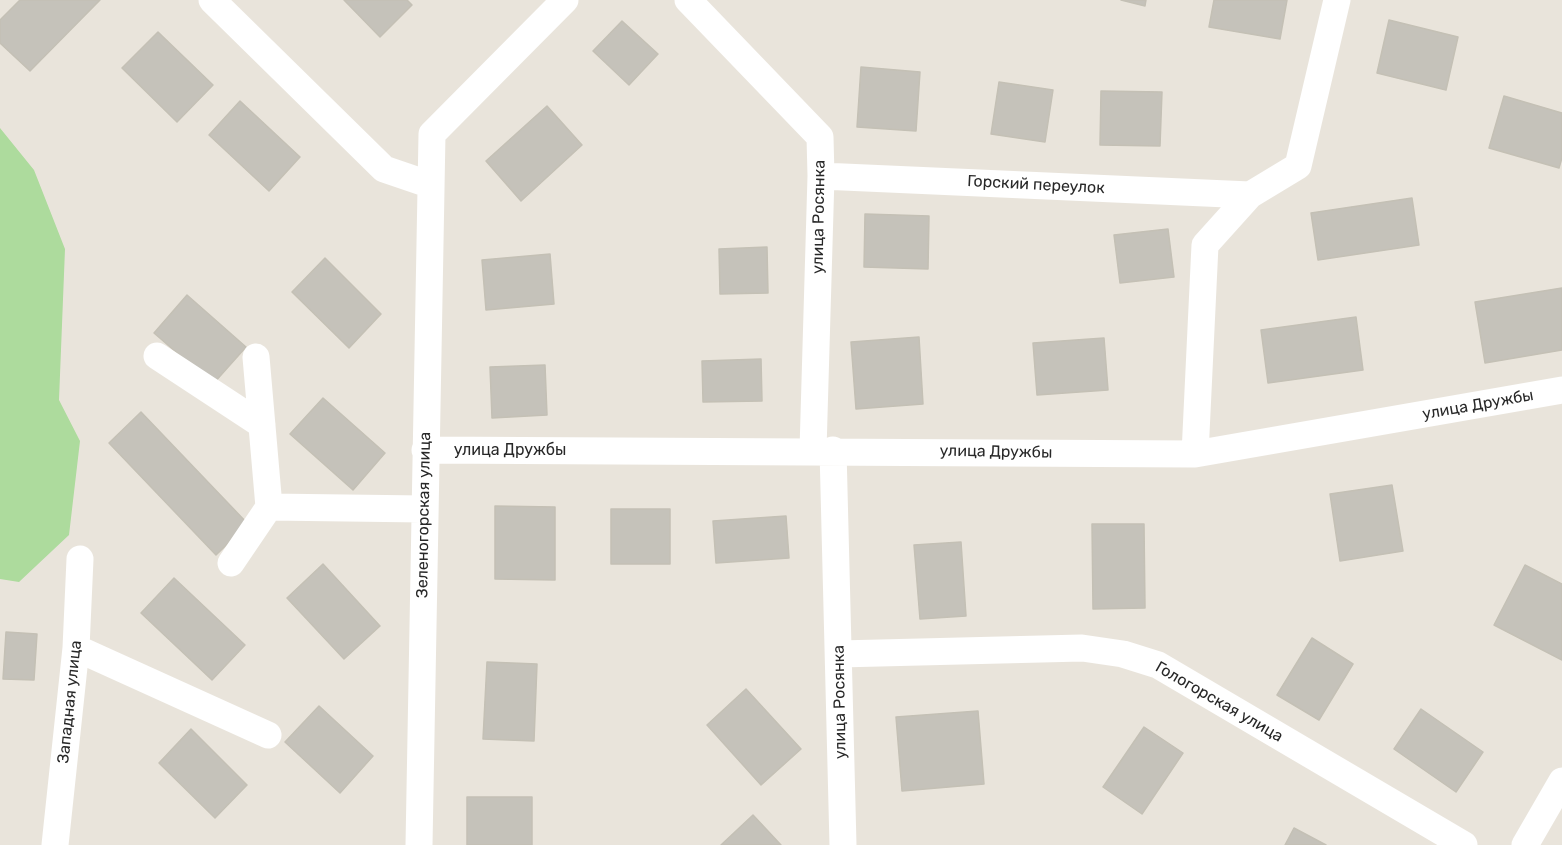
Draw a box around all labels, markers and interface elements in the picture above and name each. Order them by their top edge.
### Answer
street label: улица Росянка [808,160,830,274]
street label: Горский переулок [967,172,1105,198]
street label: улица Дружбы [1421,386,1535,424]
street label: Зеленогорская улица [413,432,435,598]
street label: улица Дружбы [454,440,566,460]
street label: улица Дружбы [940,441,1052,463]
street label: Западная улица [54,639,86,765]
street label: улица Росянка [829,645,851,759]
street label: Гологорская улица [1152,658,1286,746]

